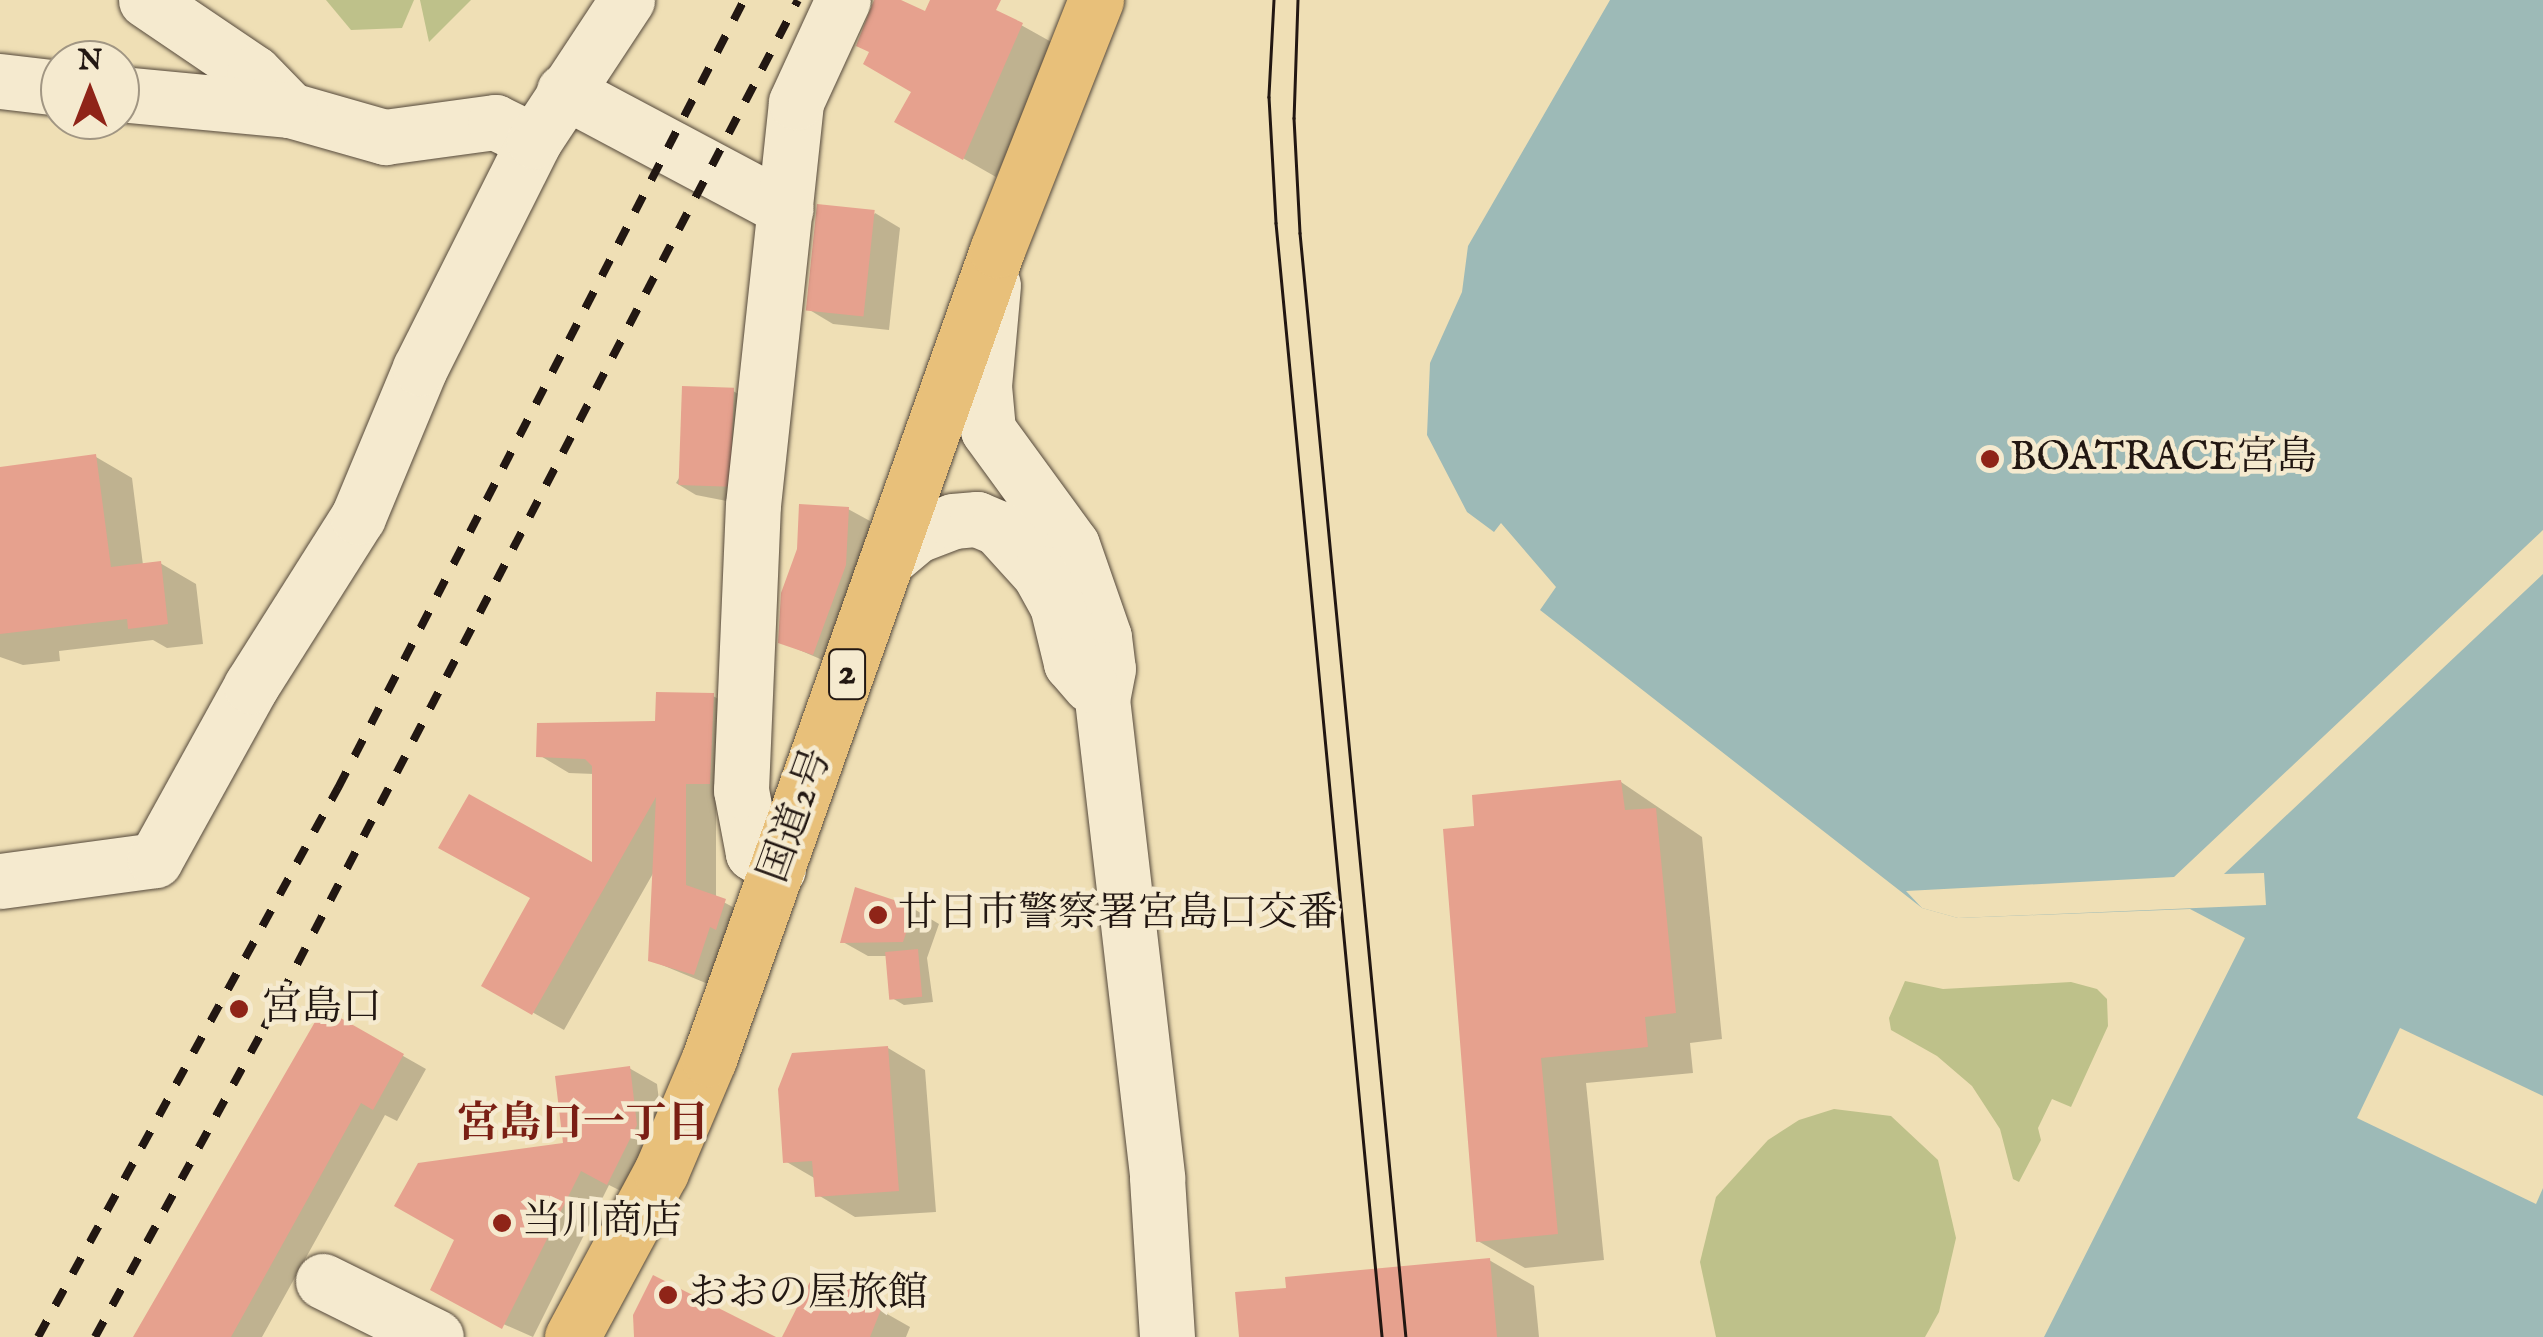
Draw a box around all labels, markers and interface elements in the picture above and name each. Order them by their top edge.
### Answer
north arrow [40,40,140,140]
text: N [78,44,102,79]
place label: BOATRACE宮島 [2010,435,2317,483]
marker: BOATRACE宮島 [1979,448,2001,470]
road number: 2 [827,641,867,707]
street label: 国道2号 [751,743,843,889]
place label: 廿日市警察署宮島口交番 [898,891,1338,939]
marker: 廿日市警察署宮島口交番 [867,904,889,926]
place label: 宮島口 [262,985,382,1033]
marker: 宮島口 [226,996,252,1022]
district label: 宮島口一丁目 [457,1100,709,1150]
place label: 当川商店 [522,1199,682,1247]
marker: 当川商店 [491,1212,513,1234]
place label: おおの屋旅館 [688,1271,928,1319]
marker: おおの屋旅館 [657,1284,679,1306]

